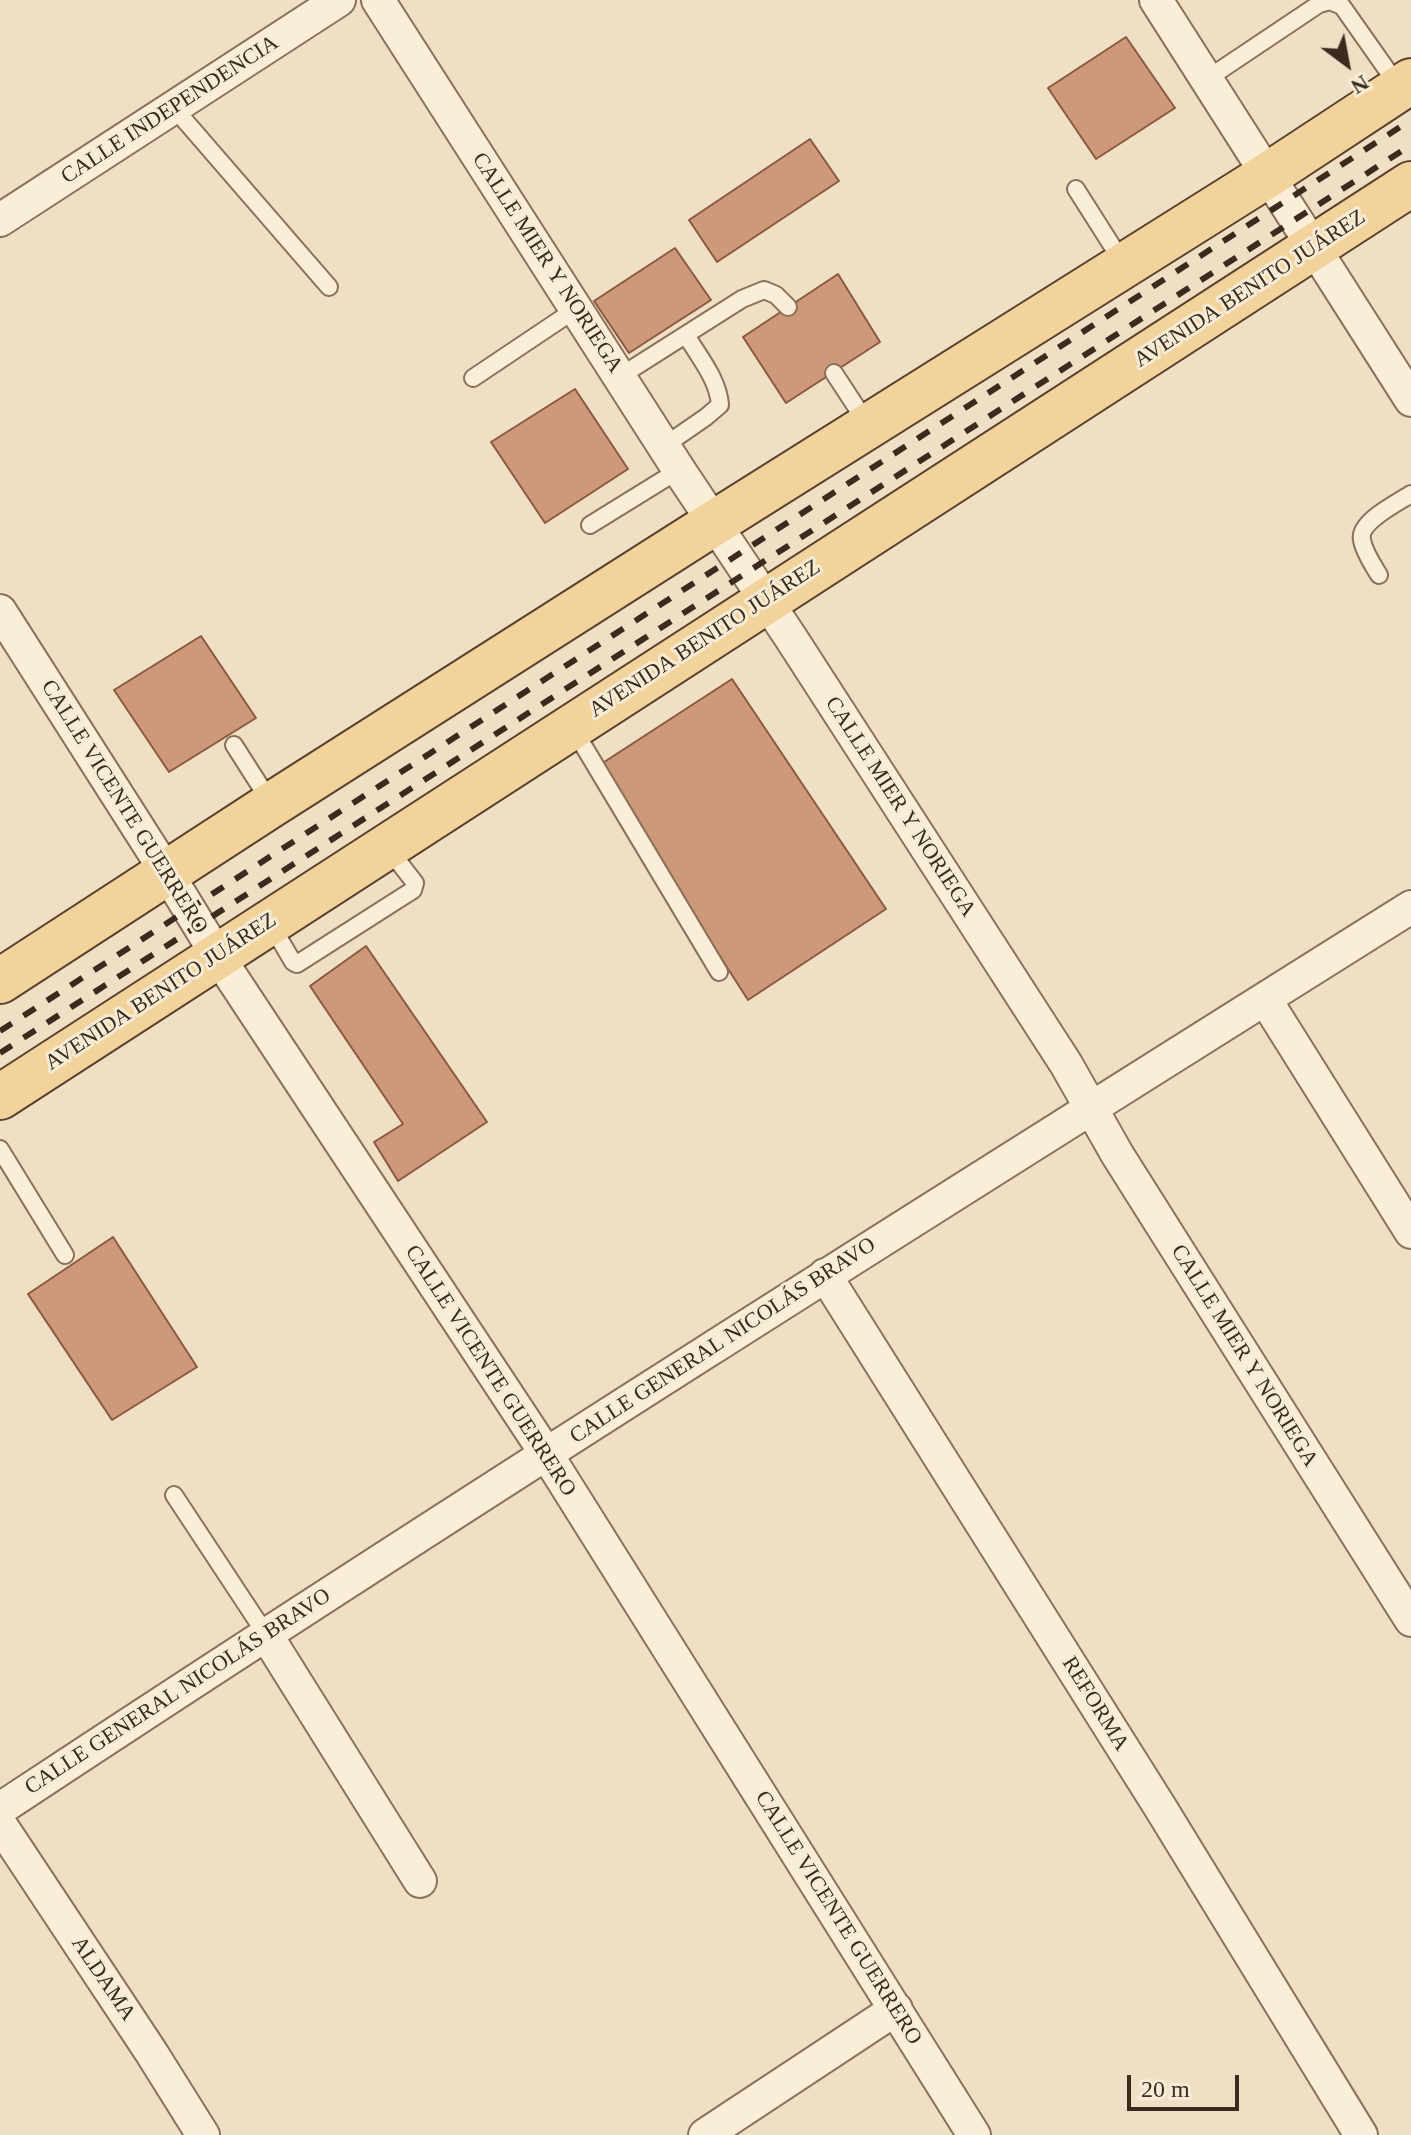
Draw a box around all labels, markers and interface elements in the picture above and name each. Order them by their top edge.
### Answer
north arrow [1307,24,1387,104]
street label: CALLE INDEPENDENCIA [56,30,284,190]
text: N [1347,70,1373,100]
street label: CALLE MIER Y NORIEGA [466,148,628,378]
street label: AVENIDA BENITO JUÁREZ [1129,204,1371,374]
street label: AVENIDA BENITO JUÁREZ [584,554,826,724]
street label: CALLE VICENTE GUERRERO [35,675,213,939]
street label: CALLE MIER Y NORIEGA [819,692,981,922]
street label: AVENIDA BENITO JUÁREZ [40,907,282,1077]
street label: CALLE GENERAL NICOLÁS BRAVO [565,1232,881,1450]
street label: CALLE VICENTE GUERRERO [399,1240,581,1502]
street label: CALLE MIER Y NORIEGA [1165,1240,1323,1472]
street label: CALLE GENERAL NICOLÁS BRAVO [20,1583,336,1801]
street label: REFORMA [1056,1652,1134,1756]
street label: CALLE VICENTE GUERRERO [749,1786,927,2050]
street label: ALDAMA [65,1932,141,2026]
scale bar [1131,2059,1243,2109]
text: 20 m [1141,2076,1190,2102]

